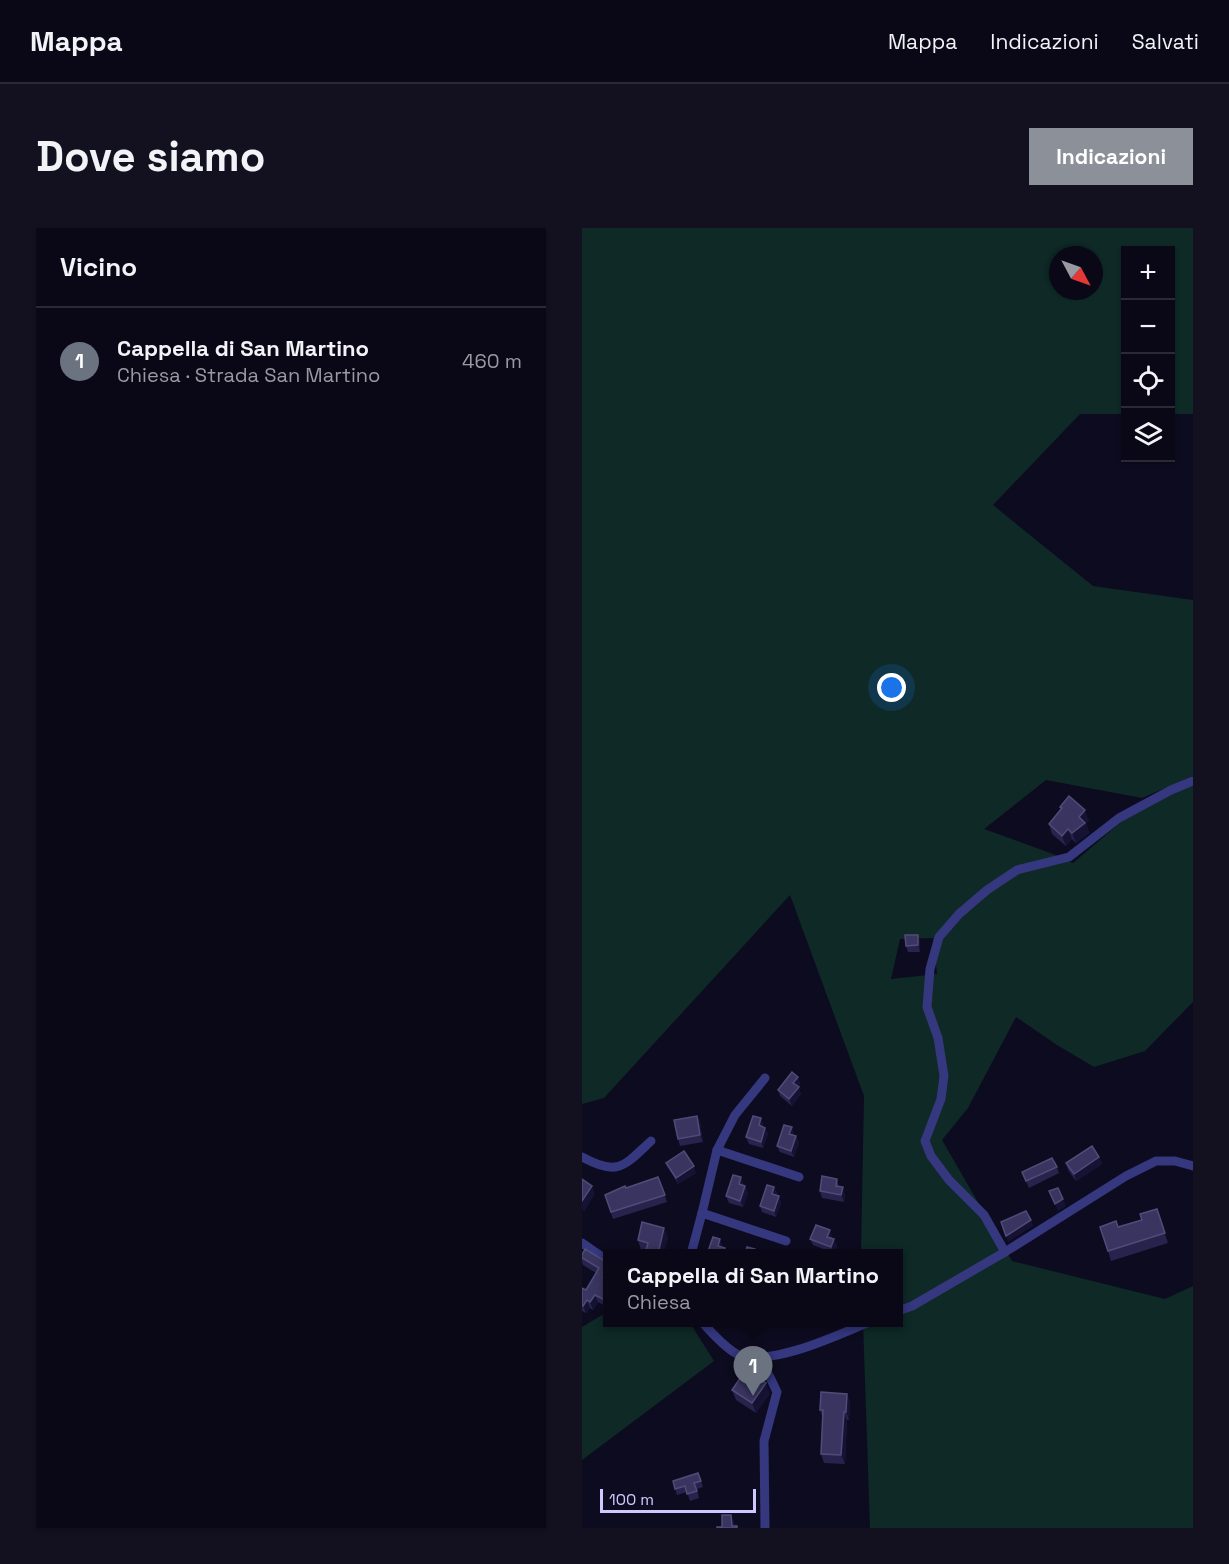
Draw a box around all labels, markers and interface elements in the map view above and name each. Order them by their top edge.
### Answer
text: Mappa [30,23,123,59]
text: Mappa [888,28,957,55]
text: Indicazioni [990,28,1099,55]
text: Salvati [1132,28,1199,55]
button: Indicazioni [1029,128,1193,185]
text: Dove siamo [36,130,265,183]
north arrow [1049,246,1103,300]
map controls [1121,246,1175,462]
button: + [1121,246,1175,300]
text: Vicino [60,250,137,284]
button: − [1121,300,1175,354]
text: Cappella di San Martino [117,334,369,362]
text: 1 [75,348,84,374]
text: 460 m [462,348,522,374]
button: locate [1121,354,1175,408]
text: Chiesa · Strada San Martino [117,362,380,388]
button: layers [1121,408,1175,462]
your location [877,673,906,702]
popup [603,1249,903,1327]
text: Cappella di San Martino [627,1261,879,1289]
text: Chiesa [627,1289,691,1315]
pin: 1 [734,1346,772,1396]
scale bar [600,1486,756,1514]
text: 100 m [609,1489,654,1510]

